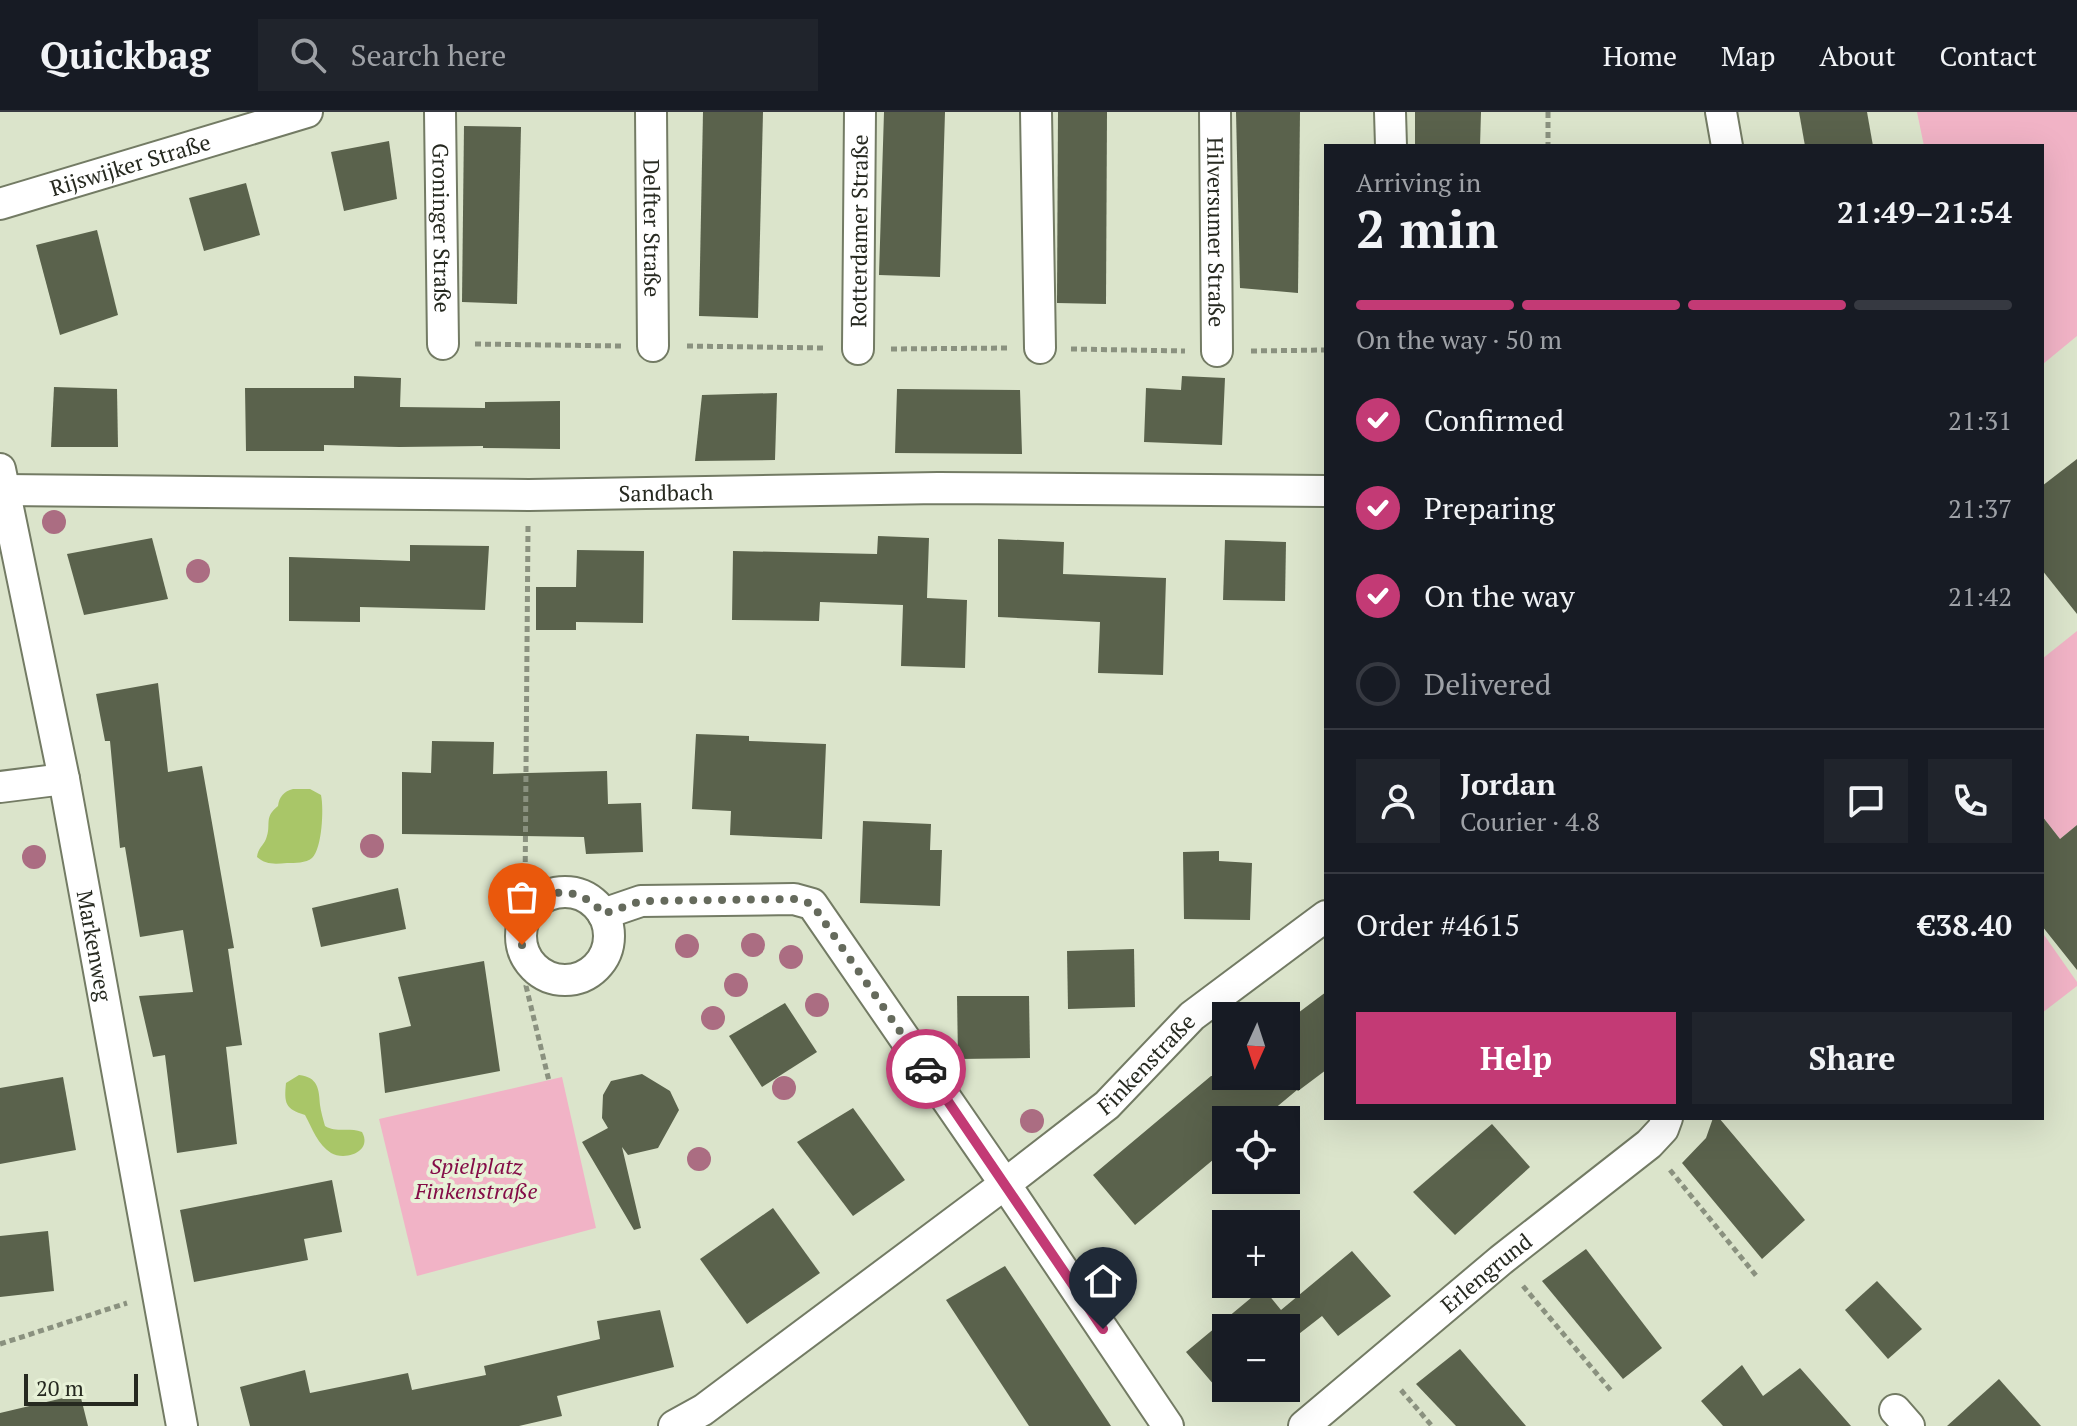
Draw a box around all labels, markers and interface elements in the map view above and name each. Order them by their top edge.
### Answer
search box [258,19,818,91]
text: Quickbag [40,30,210,80]
icon: search [286,33,330,77]
text: Search here [350,35,506,75]
text: Home [1603,37,1677,74]
text: Map [1721,37,1775,74]
text: About [1819,37,1896,74]
text: Contact [1940,37,2037,74]
street label: Rijswijker Straße [46,127,214,202]
street label: Rotterdamer Straße [843,134,874,328]
street label: Hilversumer Straße [1201,137,1232,327]
street label: Groninger Straße [426,143,458,313]
street label: Delfter Straße [637,159,668,297]
text: Arriving in [1356,165,1481,199]
text: 21:49–21:54 [1837,192,2012,232]
text: 2 min [1356,194,1498,263]
text: On the way · 50 m [1356,322,1562,356]
icon: check [1356,398,1400,442]
text: Confirmed [1424,400,1564,440]
text: 21:31 [1948,403,2012,437]
street label: Sandbach [618,477,714,507]
icon: check [1356,486,1400,530]
text: Preparing [1424,488,1555,528]
text: 21:37 [1948,491,2012,525]
icon: check [1356,574,1400,618]
text: On the way [1424,576,1575,616]
text: 21:42 [1948,579,2012,613]
text: Delivered [1424,664,1551,704]
button: person [1356,759,1440,843]
button: chat [1824,759,1908,843]
button: phone [1928,759,2012,843]
text: Jordan [1460,764,1556,804]
text: Courier · 4.8 [1460,804,1600,838]
pin [488,863,556,945]
icon: bag [500,875,544,919]
street label: Markenweg [71,888,119,1004]
text: Order #4615 [1356,905,1520,945]
text: €38.40 [1918,905,2012,945]
north arrow [1212,1002,1300,1090]
map controls [1212,1002,1300,1402]
street label: Finkenstraße [1091,1007,1201,1121]
button: Help [1356,1012,1676,1104]
button: Share [1692,1012,2012,1104]
courier [886,1029,966,1109]
icon: car [904,1047,948,1091]
button: locate [1212,1106,1300,1194]
park label: Spielplatz Finkenstraße [414,1151,537,1205]
button: + [1212,1210,1300,1298]
street label: Erlengrund [1434,1226,1537,1319]
pin [1069,1247,1137,1329]
icon: home [1081,1259,1125,1303]
button: − [1212,1314,1300,1402]
scale bar [24,1370,138,1406]
text: 20 m [36,1373,84,1402]

